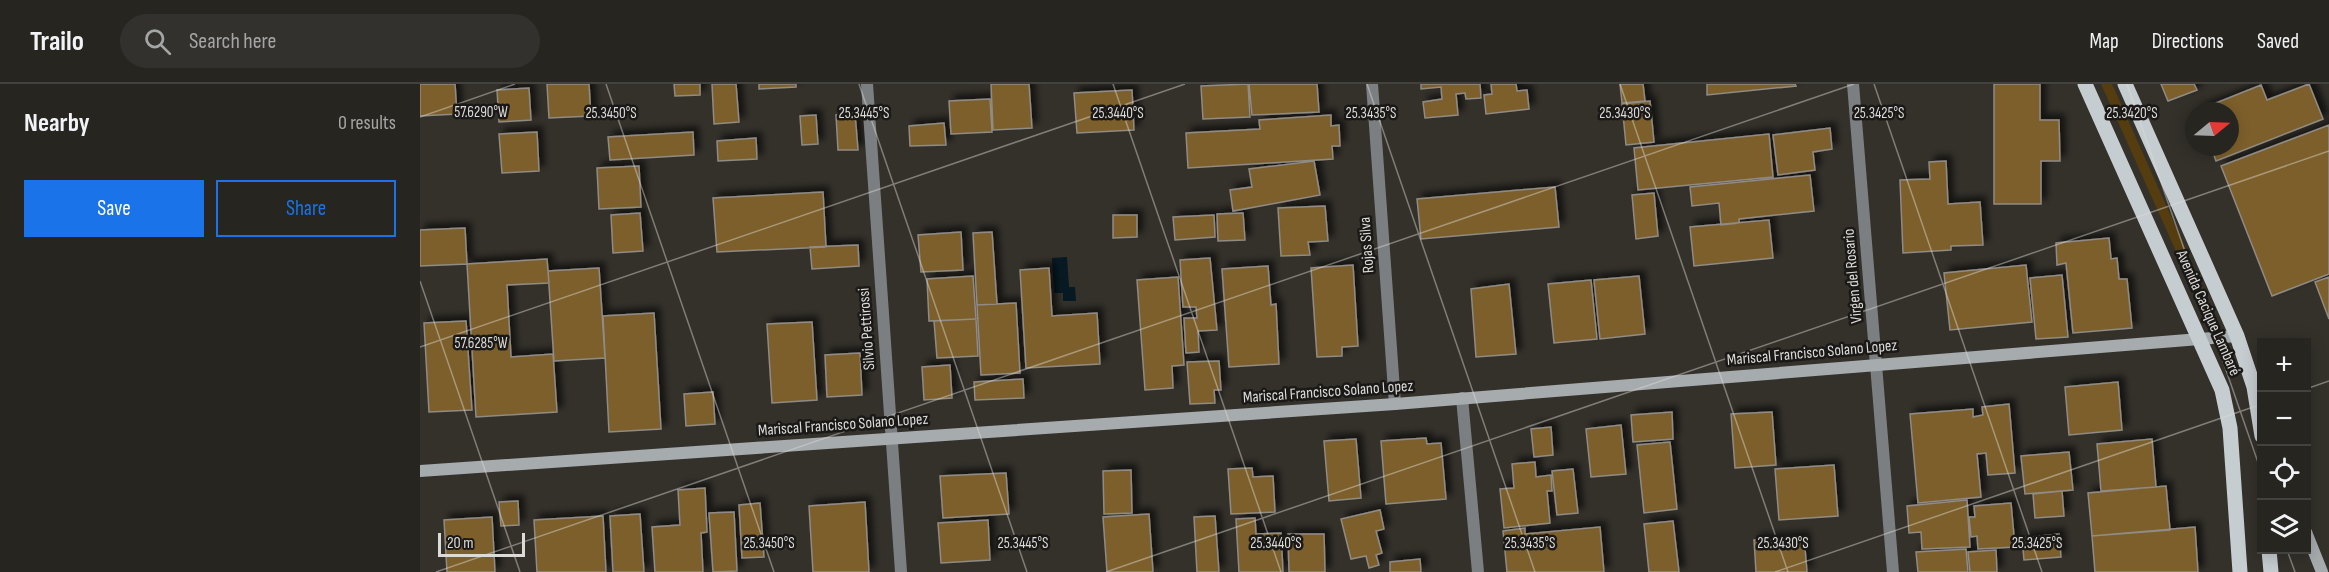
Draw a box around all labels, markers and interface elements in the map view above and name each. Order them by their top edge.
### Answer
search box [120,14,540,68]
text: Trailo [30,25,84,58]
icon: search [141,25,174,58]
text: Search here [189,28,276,55]
text: Map [2089,29,2119,54]
text: Directions [2152,29,2224,54]
text: Saved [2257,29,2299,54]
north arrow [2185,102,2239,156]
text: 57.6290°W [454,103,508,122]
text: 25.3450°S [585,104,637,123]
text: 25.3445°S [839,104,889,123]
text: 25.3440°S [1092,104,1144,123]
text: 25.3435°S [1346,104,1396,123]
text: 25.3430°S [1599,104,1651,123]
text: 25.3425°S [1854,104,1904,123]
text: 25.3420°S [2106,104,2158,123]
text: Nearby [24,108,90,139]
text: 0 results [338,111,396,135]
button: Save [24,180,204,237]
button: Share [216,180,396,237]
street label: Rojas Silva [1356,216,1378,274]
street label: Virgen del Rosario [1839,228,1867,324]
street label: Avenida Cacique Lambaré [2171,246,2244,379]
street label: Silvio Pettirossi [855,287,879,371]
text: 57.6285°W [455,334,508,353]
street label: Mariscal Francisco Solano Lopez [1726,336,1898,370]
map controls [2257,338,2311,554]
button: + [2257,338,2311,392]
street label: Mariscal Francisco Solano Lopez [1242,377,1414,407]
button: − [2257,392,2311,446]
street label: Mariscal Francisco Solano Lopez [757,410,929,440]
button: locate [2257,446,2311,500]
button: layers [2257,500,2311,554]
scale bar [438,530,525,558]
text: 20 m [447,534,474,553]
text: 25.3450°S [743,534,795,553]
text: 25.3445°S [998,534,1048,553]
text: 25.3440°S [1250,534,1302,553]
text: 25.3435°S [1505,534,1555,553]
text: 25.3430°S [1757,534,1809,553]
text: 25.3425°S [2012,534,2062,553]

